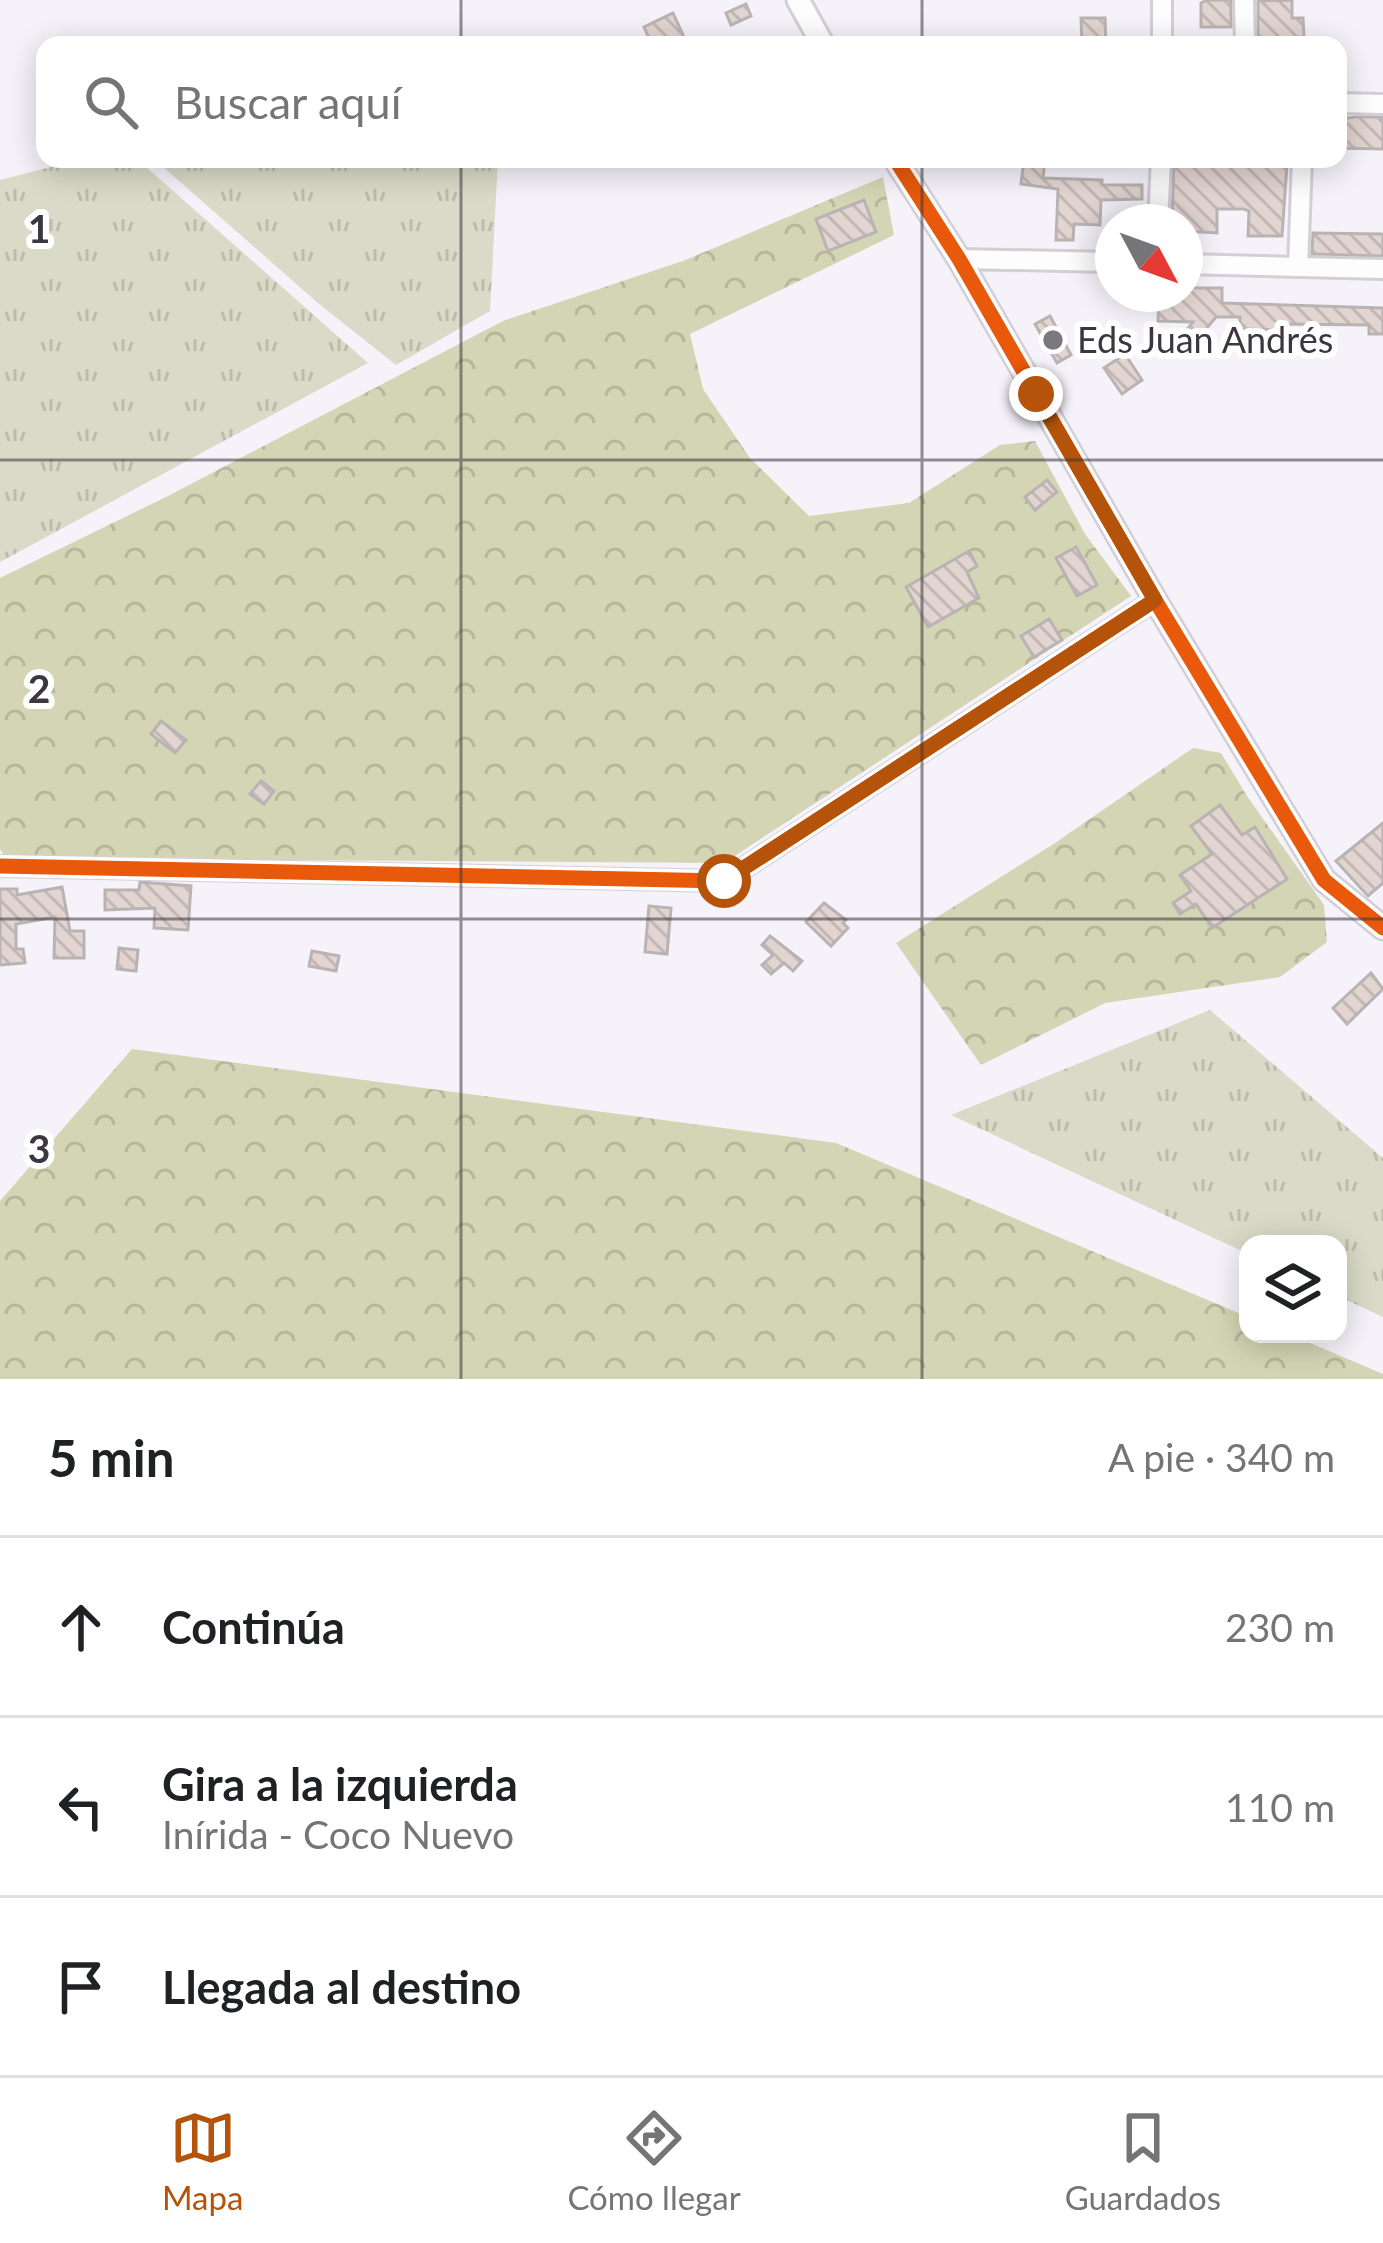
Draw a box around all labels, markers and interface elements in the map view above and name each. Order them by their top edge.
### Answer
search box [36,36,1347,168]
icon: search [78,69,144,135]
text: Buscar aquí [174,75,401,129]
north arrow [1095,204,1203,312]
text: 1 [28,205,50,251]
place label: Eds Juan Andrés [1077,317,1333,361]
marker: Eds Juan Andrés [1040,327,1066,353]
route end [1009,367,1063,421]
text: 2 [28,665,50,711]
route start [697,854,751,908]
text: 3 [28,1125,50,1171]
map controls [1239,1235,1347,1343]
button: layers [1239,1235,1347,1343]
text: 5 min [48,1427,174,1488]
text: A pie · 340 m [1108,1434,1335,1480]
icon: ahead [48,1594,114,1660]
text: Continúa [162,1600,345,1654]
text: 230 m [1225,1604,1335,1650]
text: Gira a la izquierda [162,1757,518,1811]
icon: left [48,1774,114,1840]
text: 110 m [1225,1784,1335,1830]
text: Inírida - Coco Nuevo [162,1811,514,1857]
icon: arrive [48,1954,114,2020]
text: Llegada al destino [162,1960,521,2014]
tab: Mapa [162,2105,243,2217]
tab: Cómo llegar [567,2105,741,2217]
tab: Guardados [1065,2105,1221,2217]

